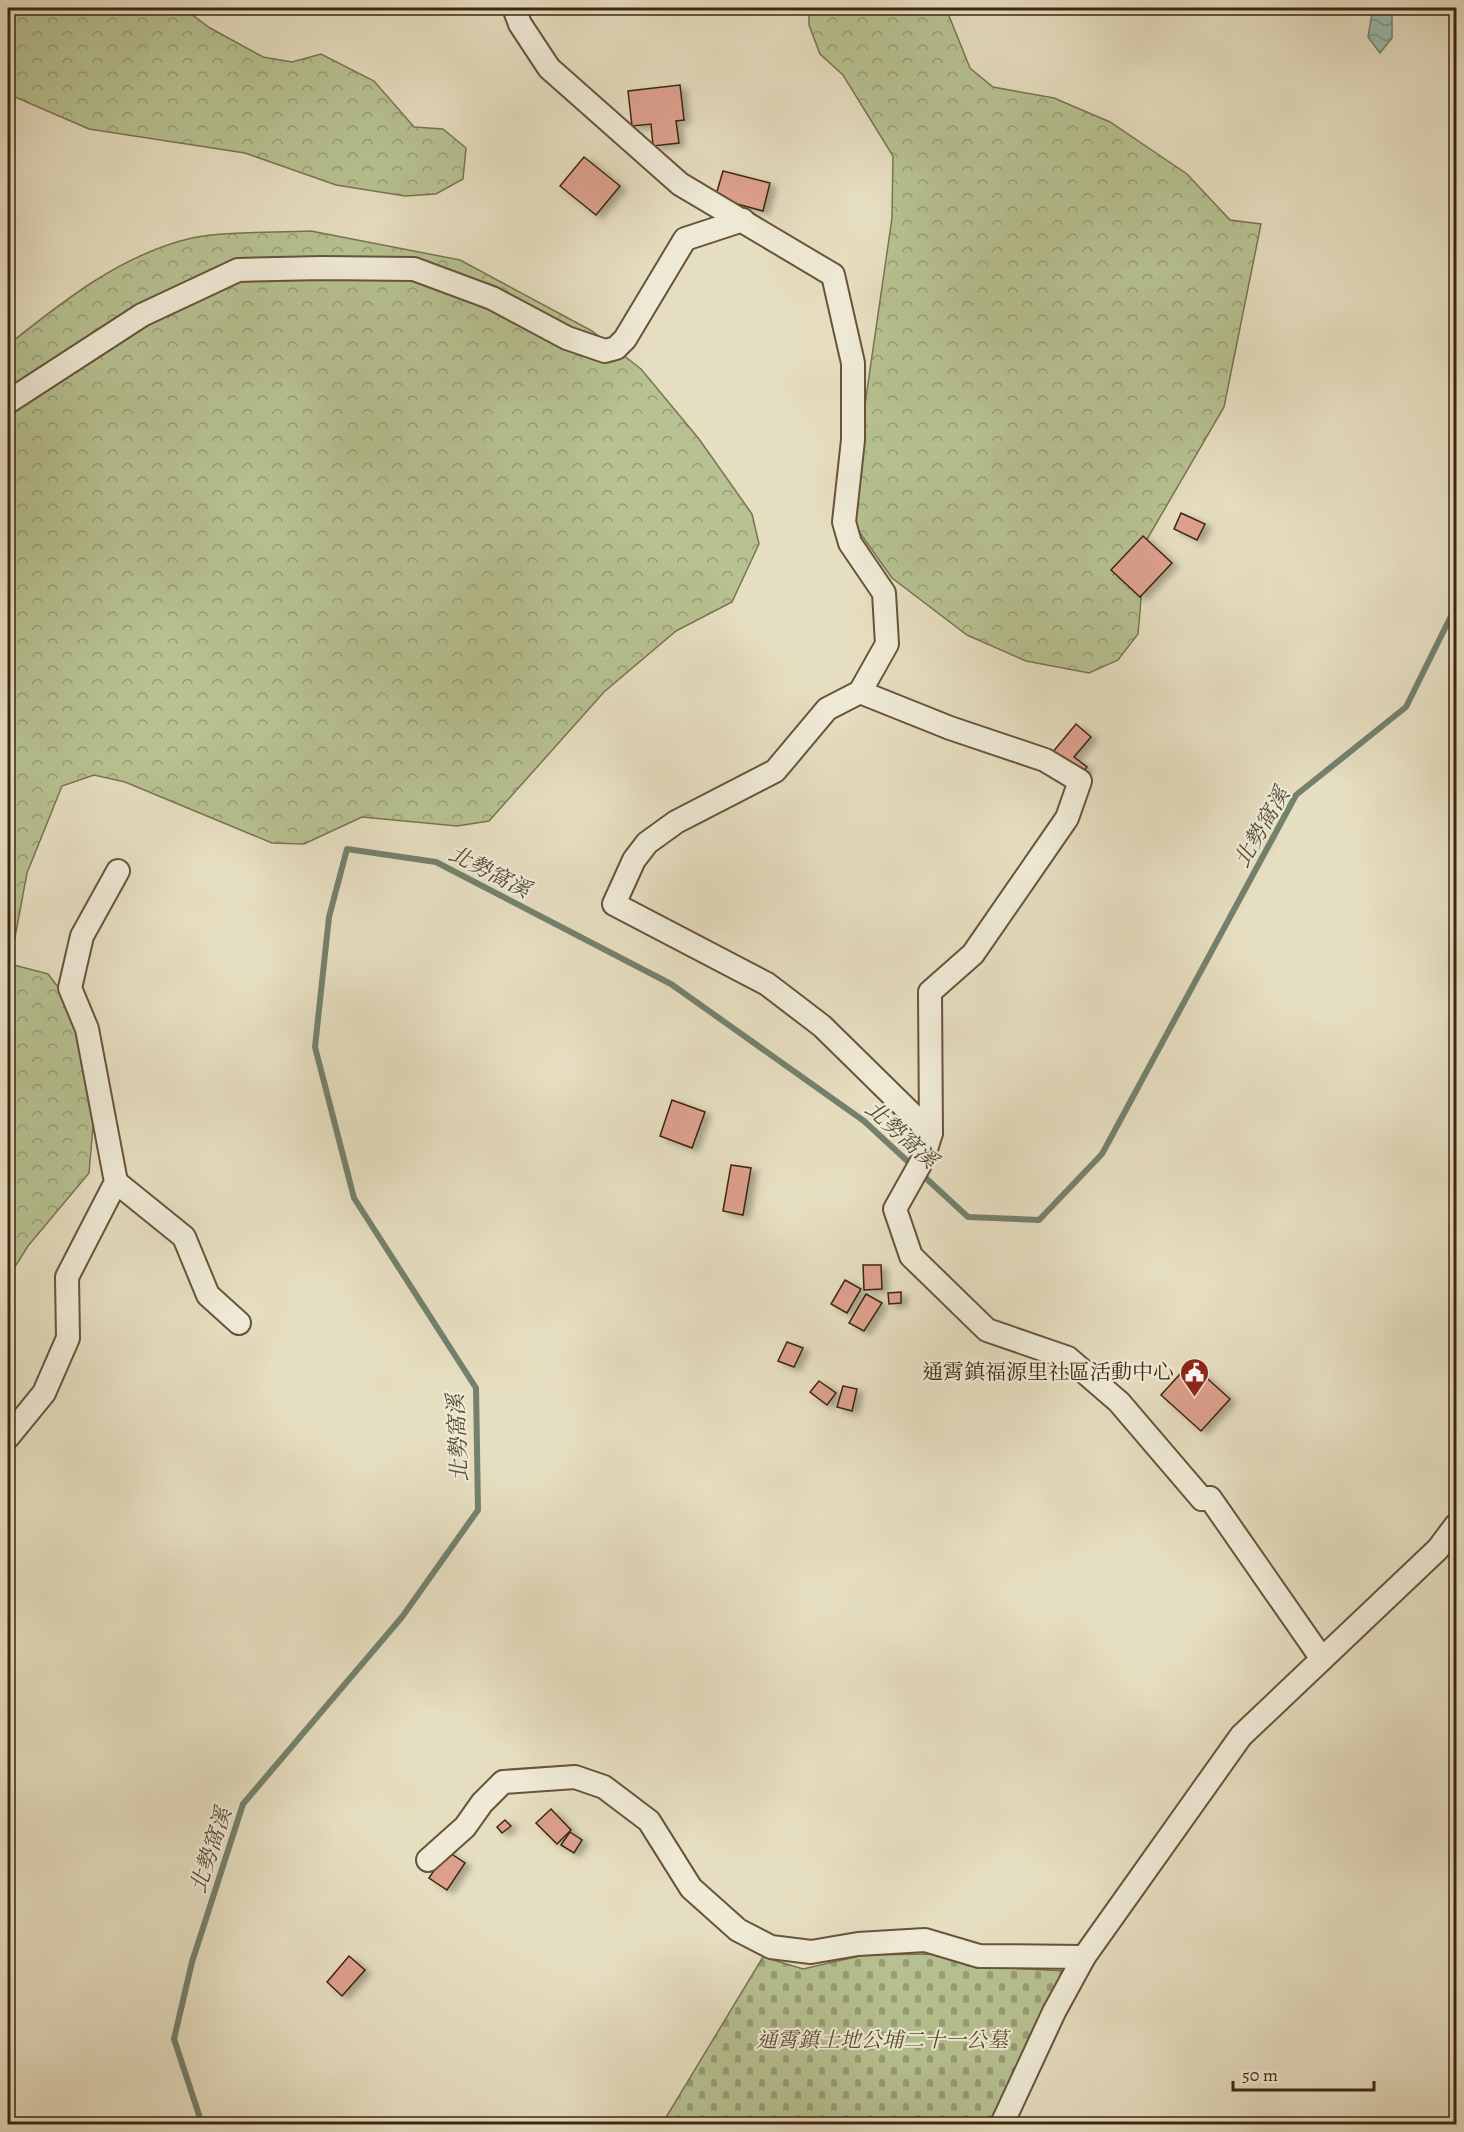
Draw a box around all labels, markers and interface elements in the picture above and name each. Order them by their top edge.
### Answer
water label: 北勢窩溪 [1227,780,1298,873]
water label: 北勢窩溪 [444,839,537,906]
water label: 北勢窩溪 [859,1094,946,1177]
public building icon: 通霄鎮福源里社區活動中心 [1179,1356,1211,1398]
place label: 通霄鎮福源里社區活動中心 [922,1358,1174,1386]
water label: 北勢窩溪 [441,1391,475,1483]
water label: 北勢窩溪 [183,1802,239,1897]
park label: 通霄鎮土地公埔二十一公墓 [756,2026,1011,2054]
scale bar [1233,2054,1374,2092]
text: 50 m [1242,2063,1278,2087]

